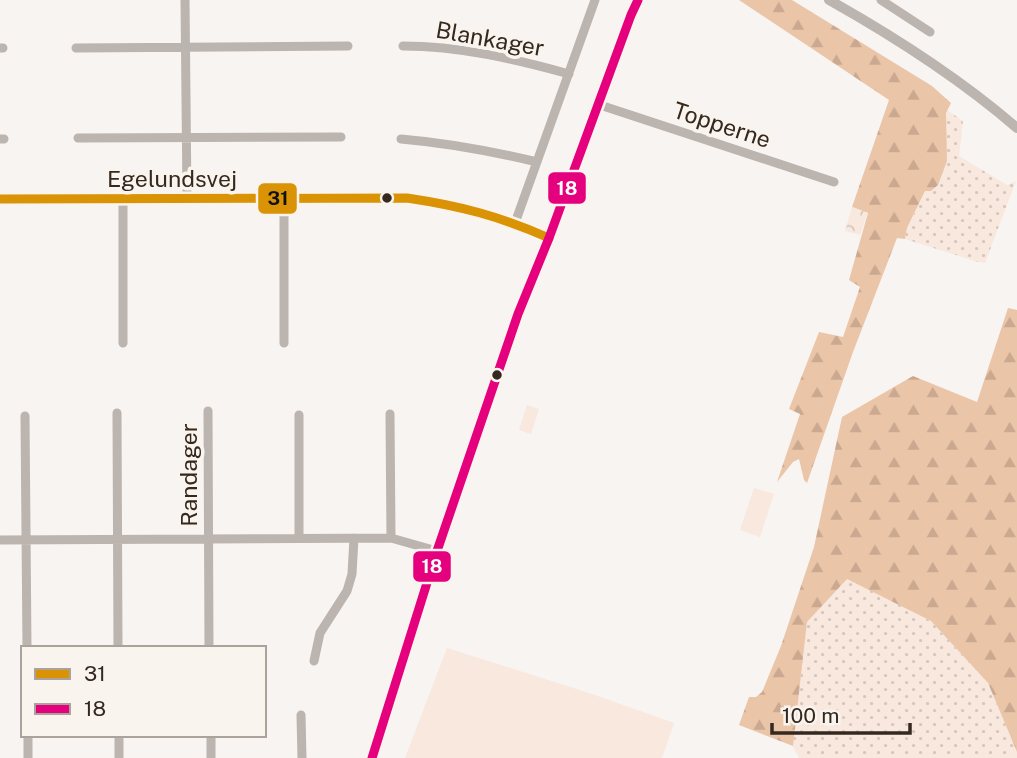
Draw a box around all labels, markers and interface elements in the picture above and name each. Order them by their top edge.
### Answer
street label: Blankager [434,16,546,61]
street label: Topperne [670,96,774,153]
street label: Egelundsvej [107,165,237,192]
line badge: 18 [547,171,587,205]
text: 18 [557,177,577,199]
line badge: 31 [257,182,298,215]
text: 31 [268,187,288,209]
unlabelled marker [380,191,394,205]
unlabelled marker [490,368,504,382]
street label: Randager [175,423,202,527]
line badge: 18 [412,550,452,583]
text: 18 [422,555,442,577]
legend [21,646,266,737]
text: 31 [84,661,106,686]
scale bar [772,692,910,736]
text: 18 [84,696,106,721]
text: 100 m [782,703,839,728]

